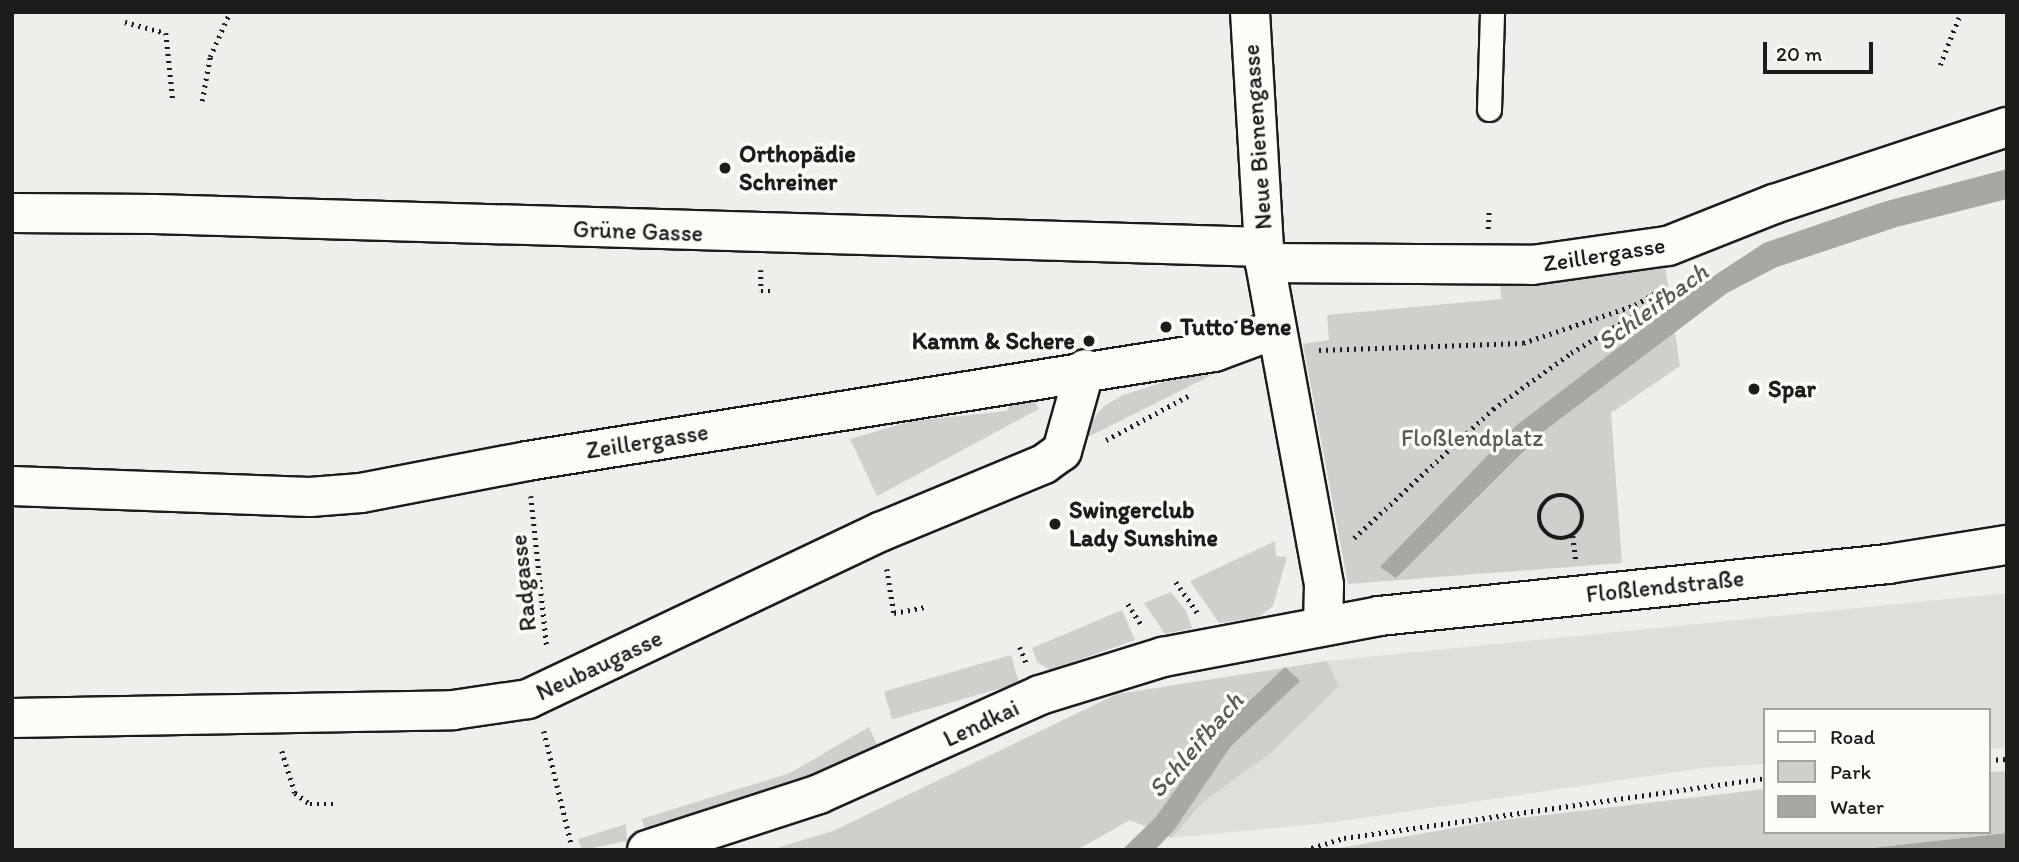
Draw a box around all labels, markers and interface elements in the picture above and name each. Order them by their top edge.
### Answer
scale bar [1767,28,1877,72]
text: 20 m [1776,41,1822,66]
street label: Neue Bienengasse [1236,43,1278,231]
place label: Orthopädie Schreiner [739,140,856,196]
marker: Orthopädie Schreiner [717,160,733,176]
street label: Grüne Gasse [572,214,704,248]
street label: Zeillergasse [1541,230,1667,278]
water label: Schleifbach [1591,256,1715,358]
place label: Tutto Bene [1180,313,1292,341]
marker: Tutto Bene [1158,319,1174,335]
place label: Kamm & Schere [912,327,1075,355]
marker: Kamm & Schere [1081,333,1097,349]
place label: Spar [1768,375,1816,403]
marker: Spar [1746,381,1762,397]
street label: Zeillergasse [584,417,710,465]
park label: Floßlendplatz [1401,424,1543,452]
place label: Swingerclub Lady Sunshine [1069,496,1219,552]
marker: Swingerclub Lady Sunshine [1047,516,1063,532]
street label: Radgasse [504,533,542,633]
street label: Floßlendstraße [1584,563,1746,609]
street label: Neubaugasse [531,623,667,707]
water label: Schleifbach [1142,686,1250,804]
street label: Lendkai [939,693,1023,753]
legend [1764,708,1991,834]
text: Road [1830,724,1875,749]
text: Park [1830,759,1871,784]
text: Water [1830,794,1884,819]

